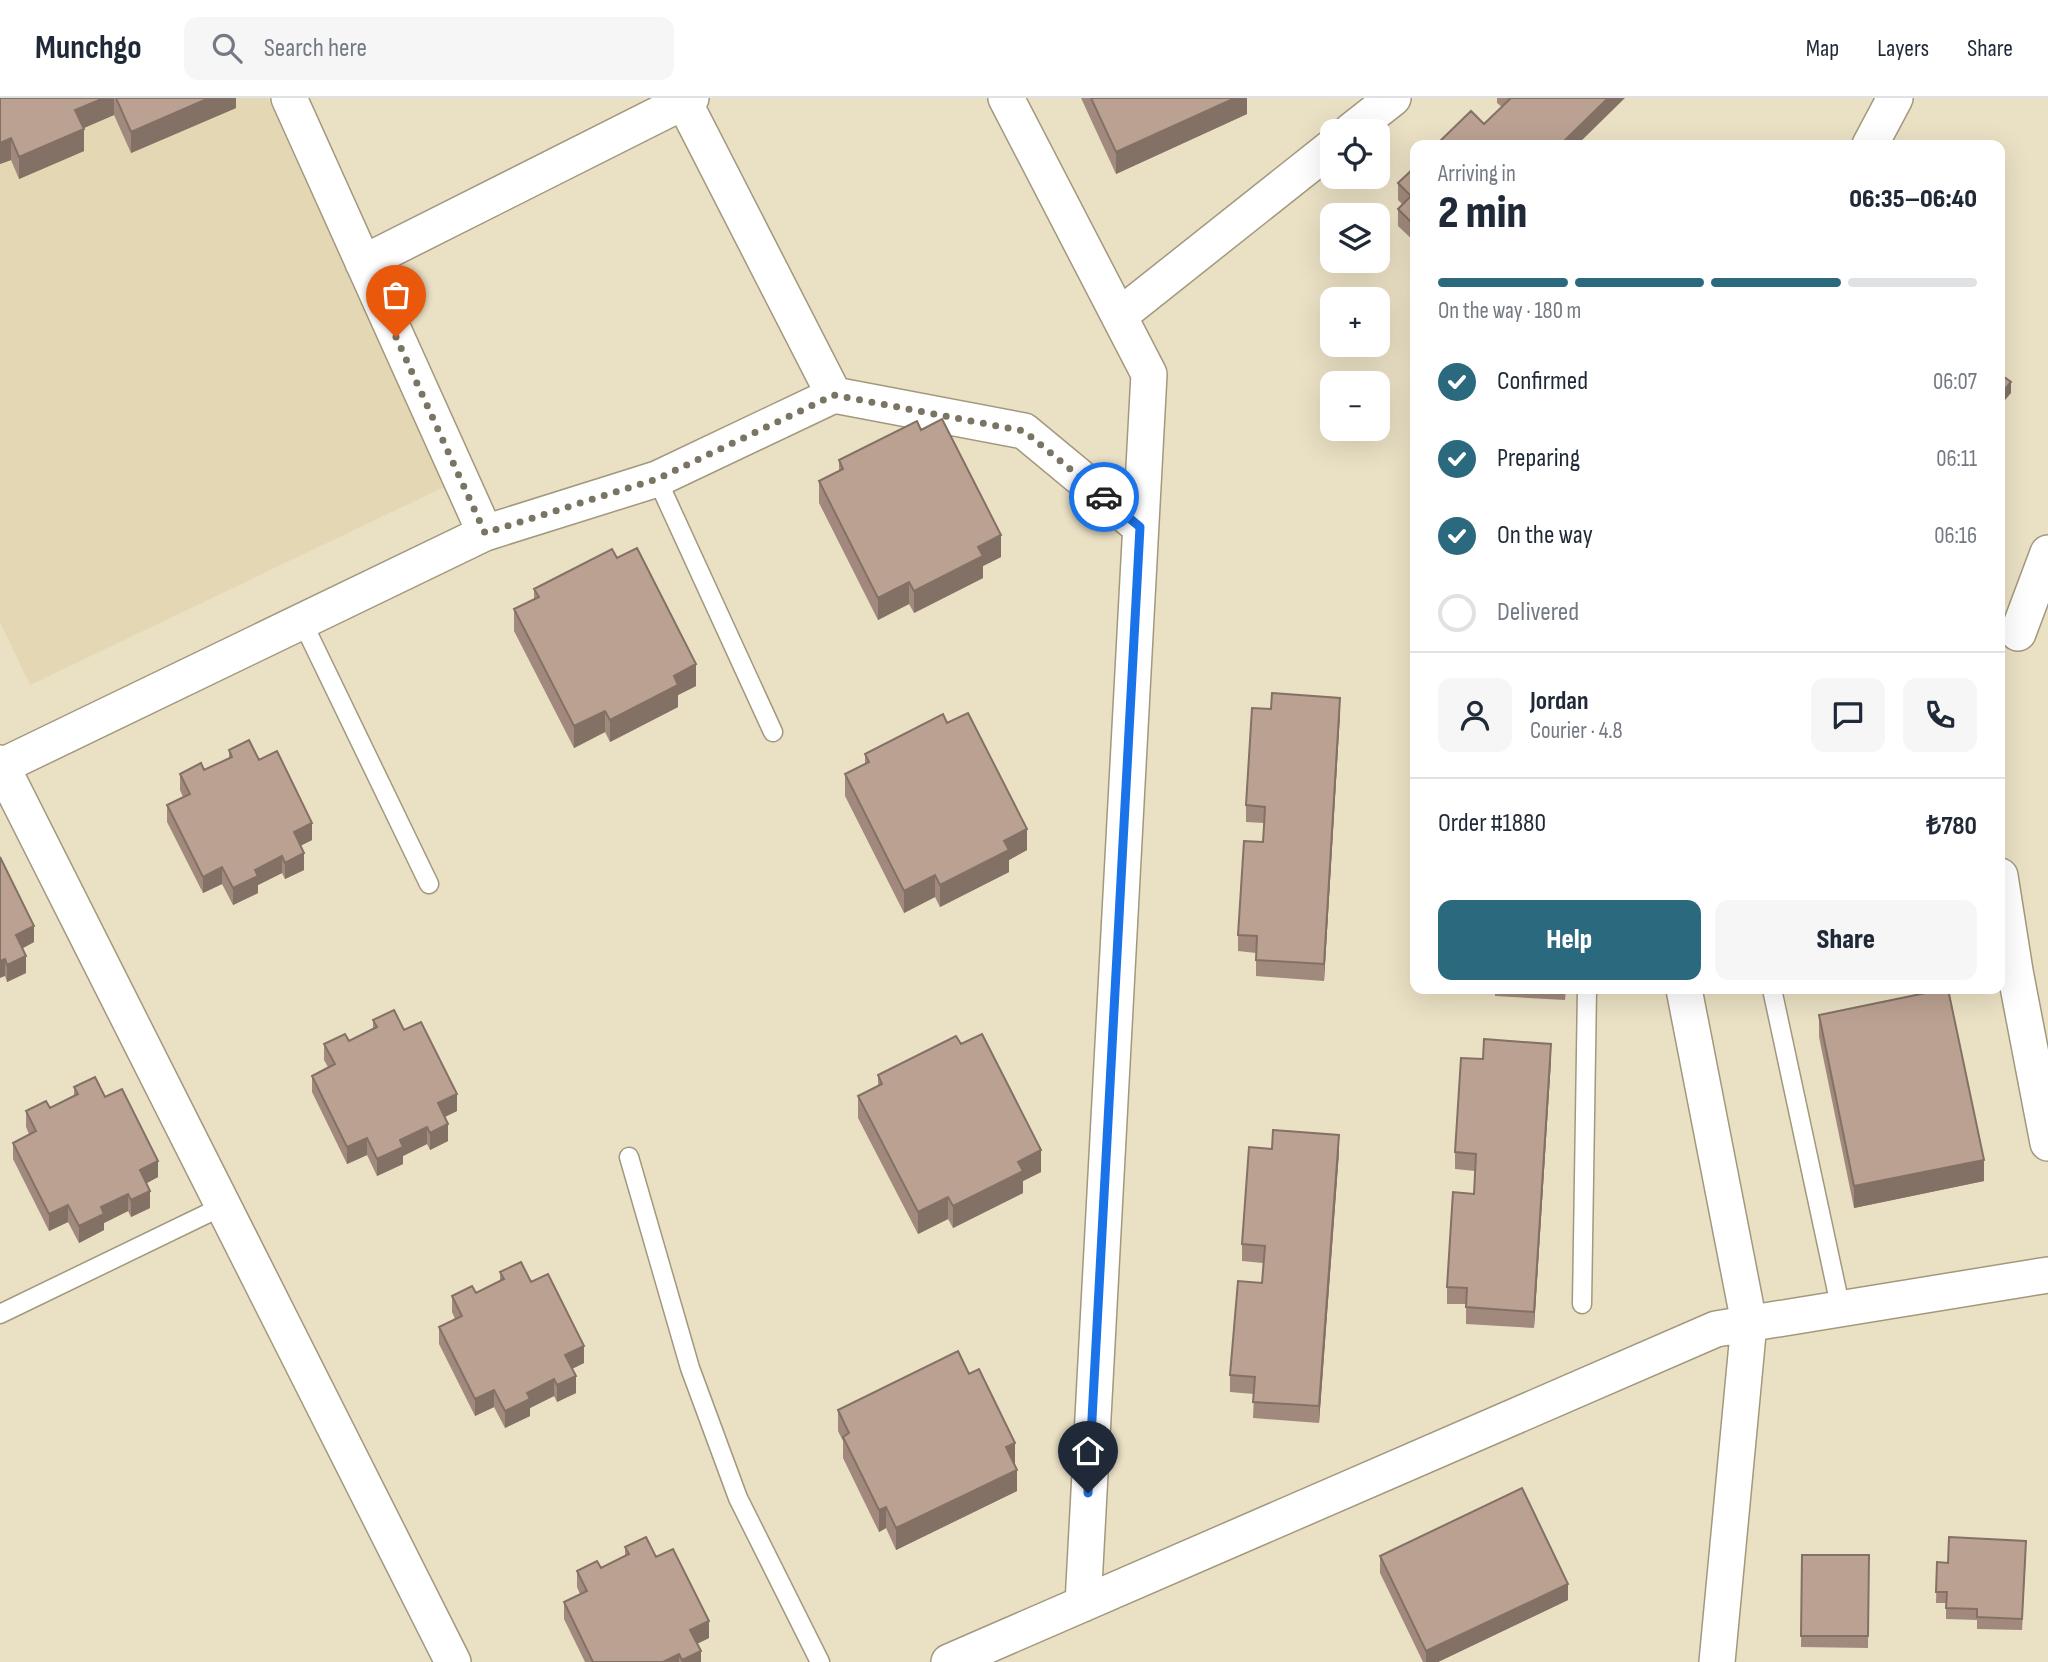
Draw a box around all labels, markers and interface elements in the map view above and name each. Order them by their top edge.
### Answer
search box [184,17,674,80]
text: Munchgo [35,28,142,68]
icon: search [208,29,246,67]
text: Search here [264,33,367,64]
text: Map [1806,34,1839,63]
text: Layers [1877,34,1929,63]
text: Share [1967,34,2013,63]
map controls [1320,119,1390,441]
button: locate [1320,119,1390,189]
text: Arriving in [1438,160,1516,188]
text: 06:35–06:40 [1849,184,1977,215]
text: 2 min [1438,186,1527,241]
button: layers [1320,203,1390,273]
pin [366,265,426,337]
icon: bag [377,276,415,314]
button: + [1320,287,1390,357]
text: On the way · 180 m [1438,297,1581,325]
icon: check [1438,363,1476,401]
text: Confirmed [1497,366,1588,397]
text: 06:07 [1933,368,1977,396]
button: − [1320,371,1390,441]
icon: check [1438,440,1476,478]
text: Preparing [1497,443,1580,474]
text: 06:11 [1936,445,1977,473]
courier [1069,462,1139,532]
icon: car [1085,478,1123,516]
icon: check [1438,517,1476,555]
text: On the way [1497,520,1593,551]
text: 06:16 [1934,522,1977,550]
text: Delivered [1497,597,1579,628]
button: person [1438,678,1512,752]
button: chat [1811,678,1885,752]
button: phone [1903,678,1977,752]
text: Jordan [1530,686,1588,717]
text: Courier · 4.8 [1530,717,1623,745]
text: Order #1880 [1438,808,1546,839]
text: ₺780 [1926,811,1977,842]
button: Help [1438,900,1701,980]
button: Share [1715,900,1977,980]
pin [1058,1421,1118,1493]
icon: home [1069,1432,1107,1470]

